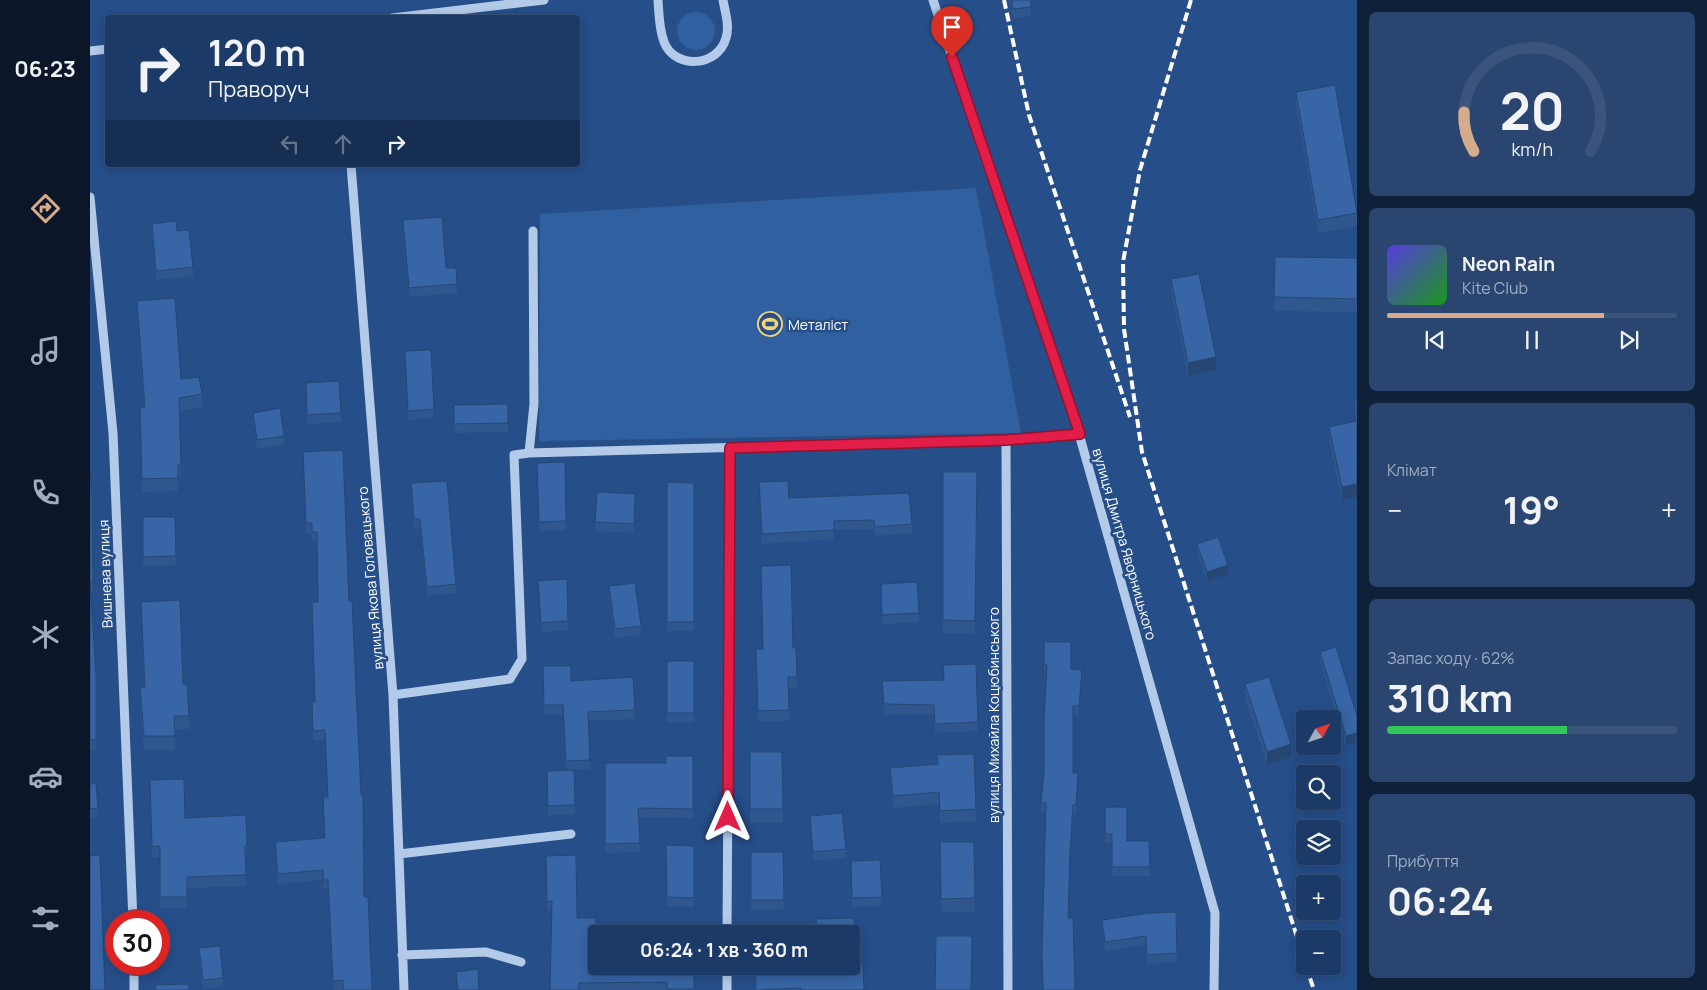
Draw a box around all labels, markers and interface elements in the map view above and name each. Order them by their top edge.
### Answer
pin [931,6,973,57]
icon: arrive [938,13,966,41]
text: 120 m [208,29,306,77]
icon: right [125,35,190,100]
text: 06:23 [14,54,76,84]
text: Праворуч [208,74,309,104]
text: 20 [1499,75,1565,146]
icon: left [276,130,304,158]
icon: ahead [329,130,357,158]
icon: right [382,130,410,158]
text: km/h [1511,137,1553,161]
icon: directions [28,191,63,226]
text: Neon Rain [1462,251,1555,277]
text: Kite Club [1462,277,1528,299]
sports icon: Металіст [757,311,783,337]
place label: Металіст [788,315,848,334]
icon: previous [1421,326,1449,354]
icon: pause [1518,326,1546,354]
icon: next [1615,326,1643,354]
icon: music [28,333,63,368]
street label: вулиця Дмитра Яворницького [1088,446,1162,642]
text: Клімат [1387,459,1437,481]
icon: phone [28,475,63,510]
text: 19° [1503,483,1560,535]
street label: вулиця Якова Головацького [353,486,387,670]
text: − [1387,491,1402,529]
text: + [1661,491,1677,529]
street label: Вишнева вулиця [94,519,116,629]
street label: вулиця Михайла Коцюбинського [984,607,1003,823]
icon: climate [28,617,63,652]
text: Запас ходу · 62% [1387,647,1515,669]
text: 310 km [1387,671,1513,723]
north arrow [1296,710,1341,755]
map controls [1296,710,1341,975]
icon: car [28,759,63,794]
button: search [1296,765,1341,810]
position arrow [701,790,753,842]
button: layers [1296,820,1341,865]
text: Прибуття [1387,850,1459,872]
text: 06:24 [1387,874,1494,926]
button: + [1296,875,1341,920]
icon: filters [28,901,63,936]
speed limit sign: 30 [105,910,170,975]
button: − [1296,930,1341,975]
text: 06:24 · 1 хв · 360 m [640,937,808,963]

